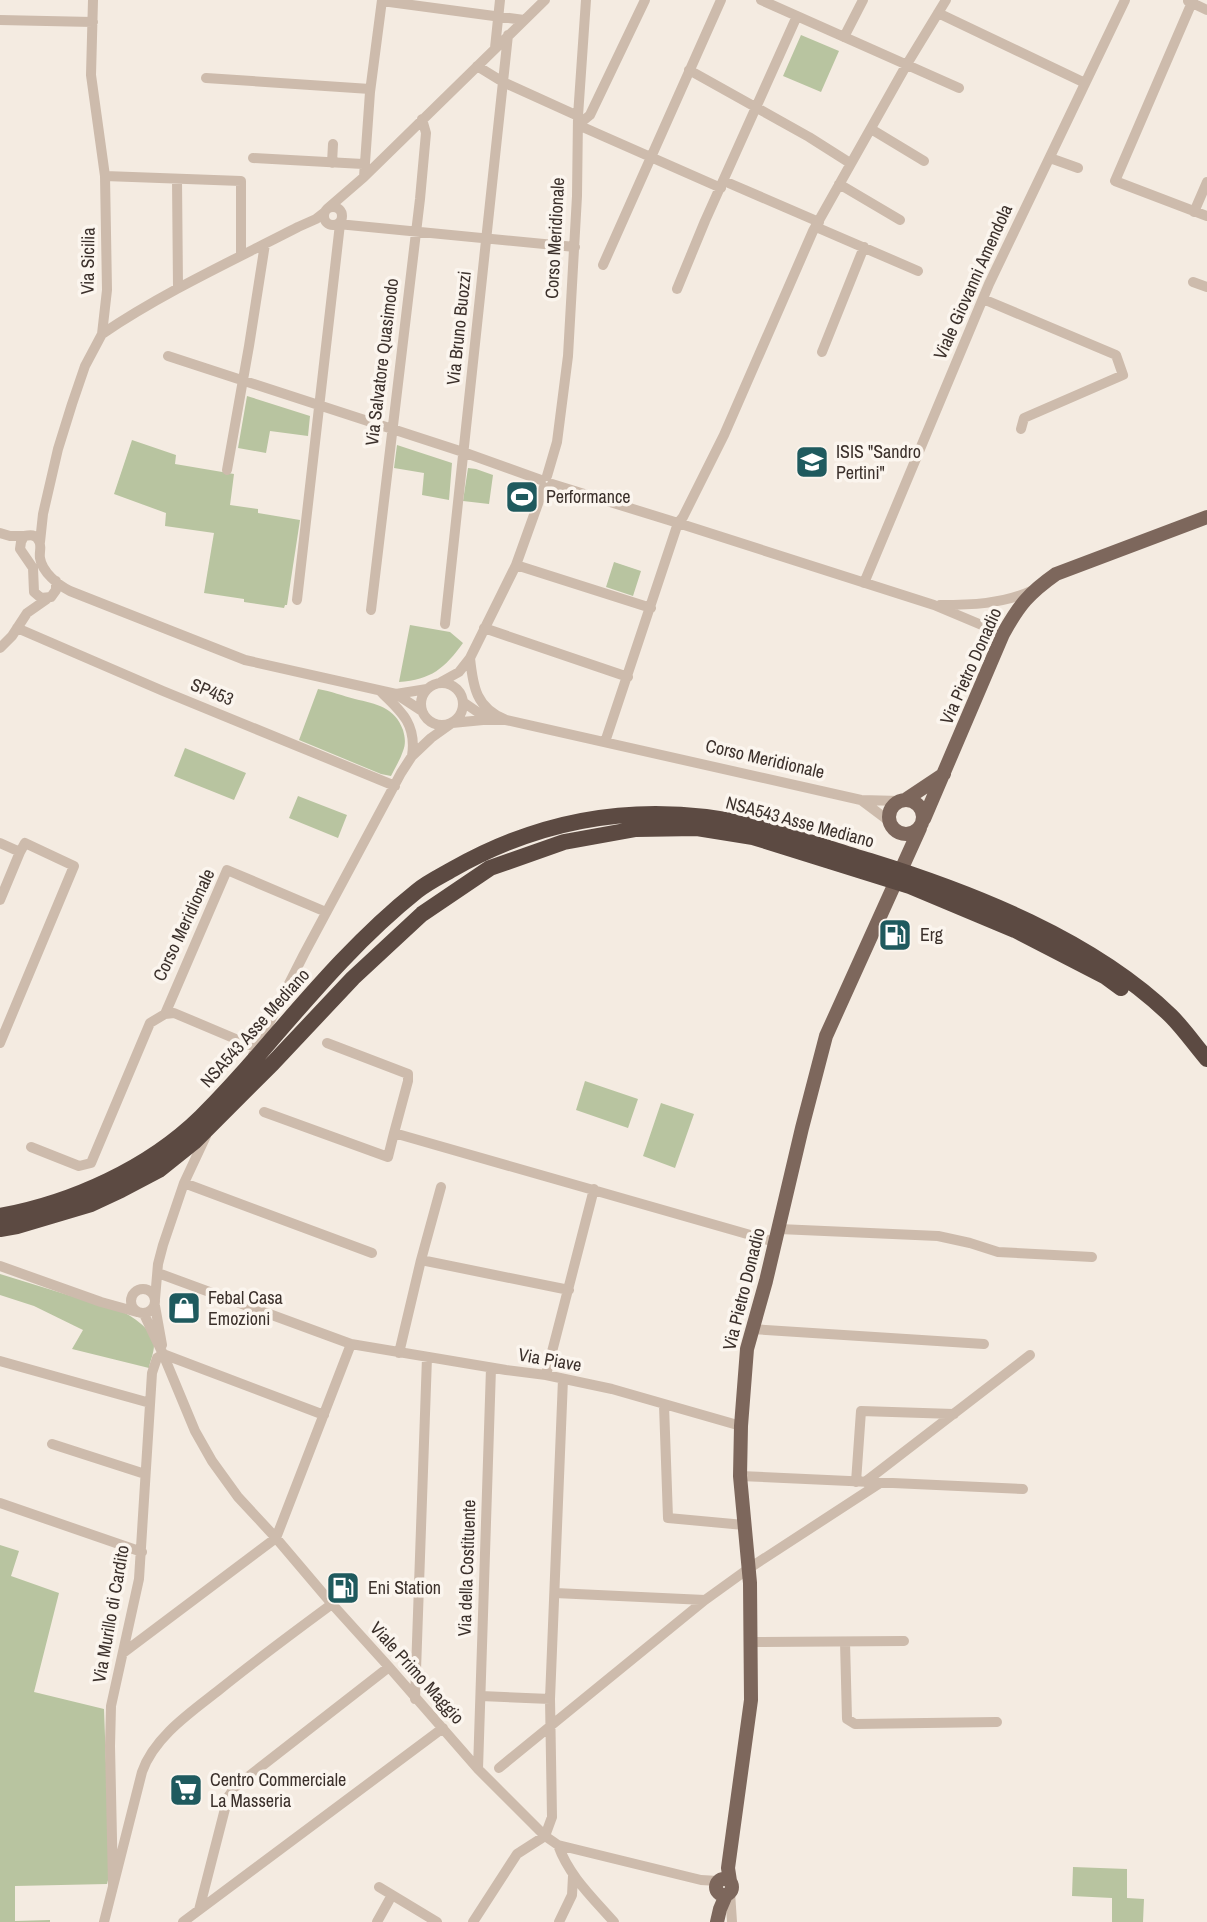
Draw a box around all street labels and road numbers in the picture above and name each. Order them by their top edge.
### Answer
street label: Corso Meridionale [539,177,570,299]
street label: Viale Giovanni Amendola [927,200,1018,363]
street label: Via Sicilia [74,227,101,295]
street label: Via Bruno Buozzi [440,270,477,386]
street label: Via Salvatore Quasimodo [359,277,404,447]
street label: Via Pietro Donadio [934,603,1007,728]
street label: SP453 [187,672,237,711]
street label: Corso Meridionale [703,733,827,784]
street label: NSA543 Asse Mediano [723,790,877,853]
street label: Corso Meridionale [147,864,221,985]
street label: NSA543 Asse Mediano [194,963,315,1093]
street label: Via Pietro Donadio [716,1225,771,1353]
street label: Via Piave [517,1342,584,1377]
street label: Via della Costituente [452,1499,481,1637]
street label: Via Murillo di Cardito [86,1543,135,1685]
street label: Viale Primo Maggio [365,1616,470,1729]

